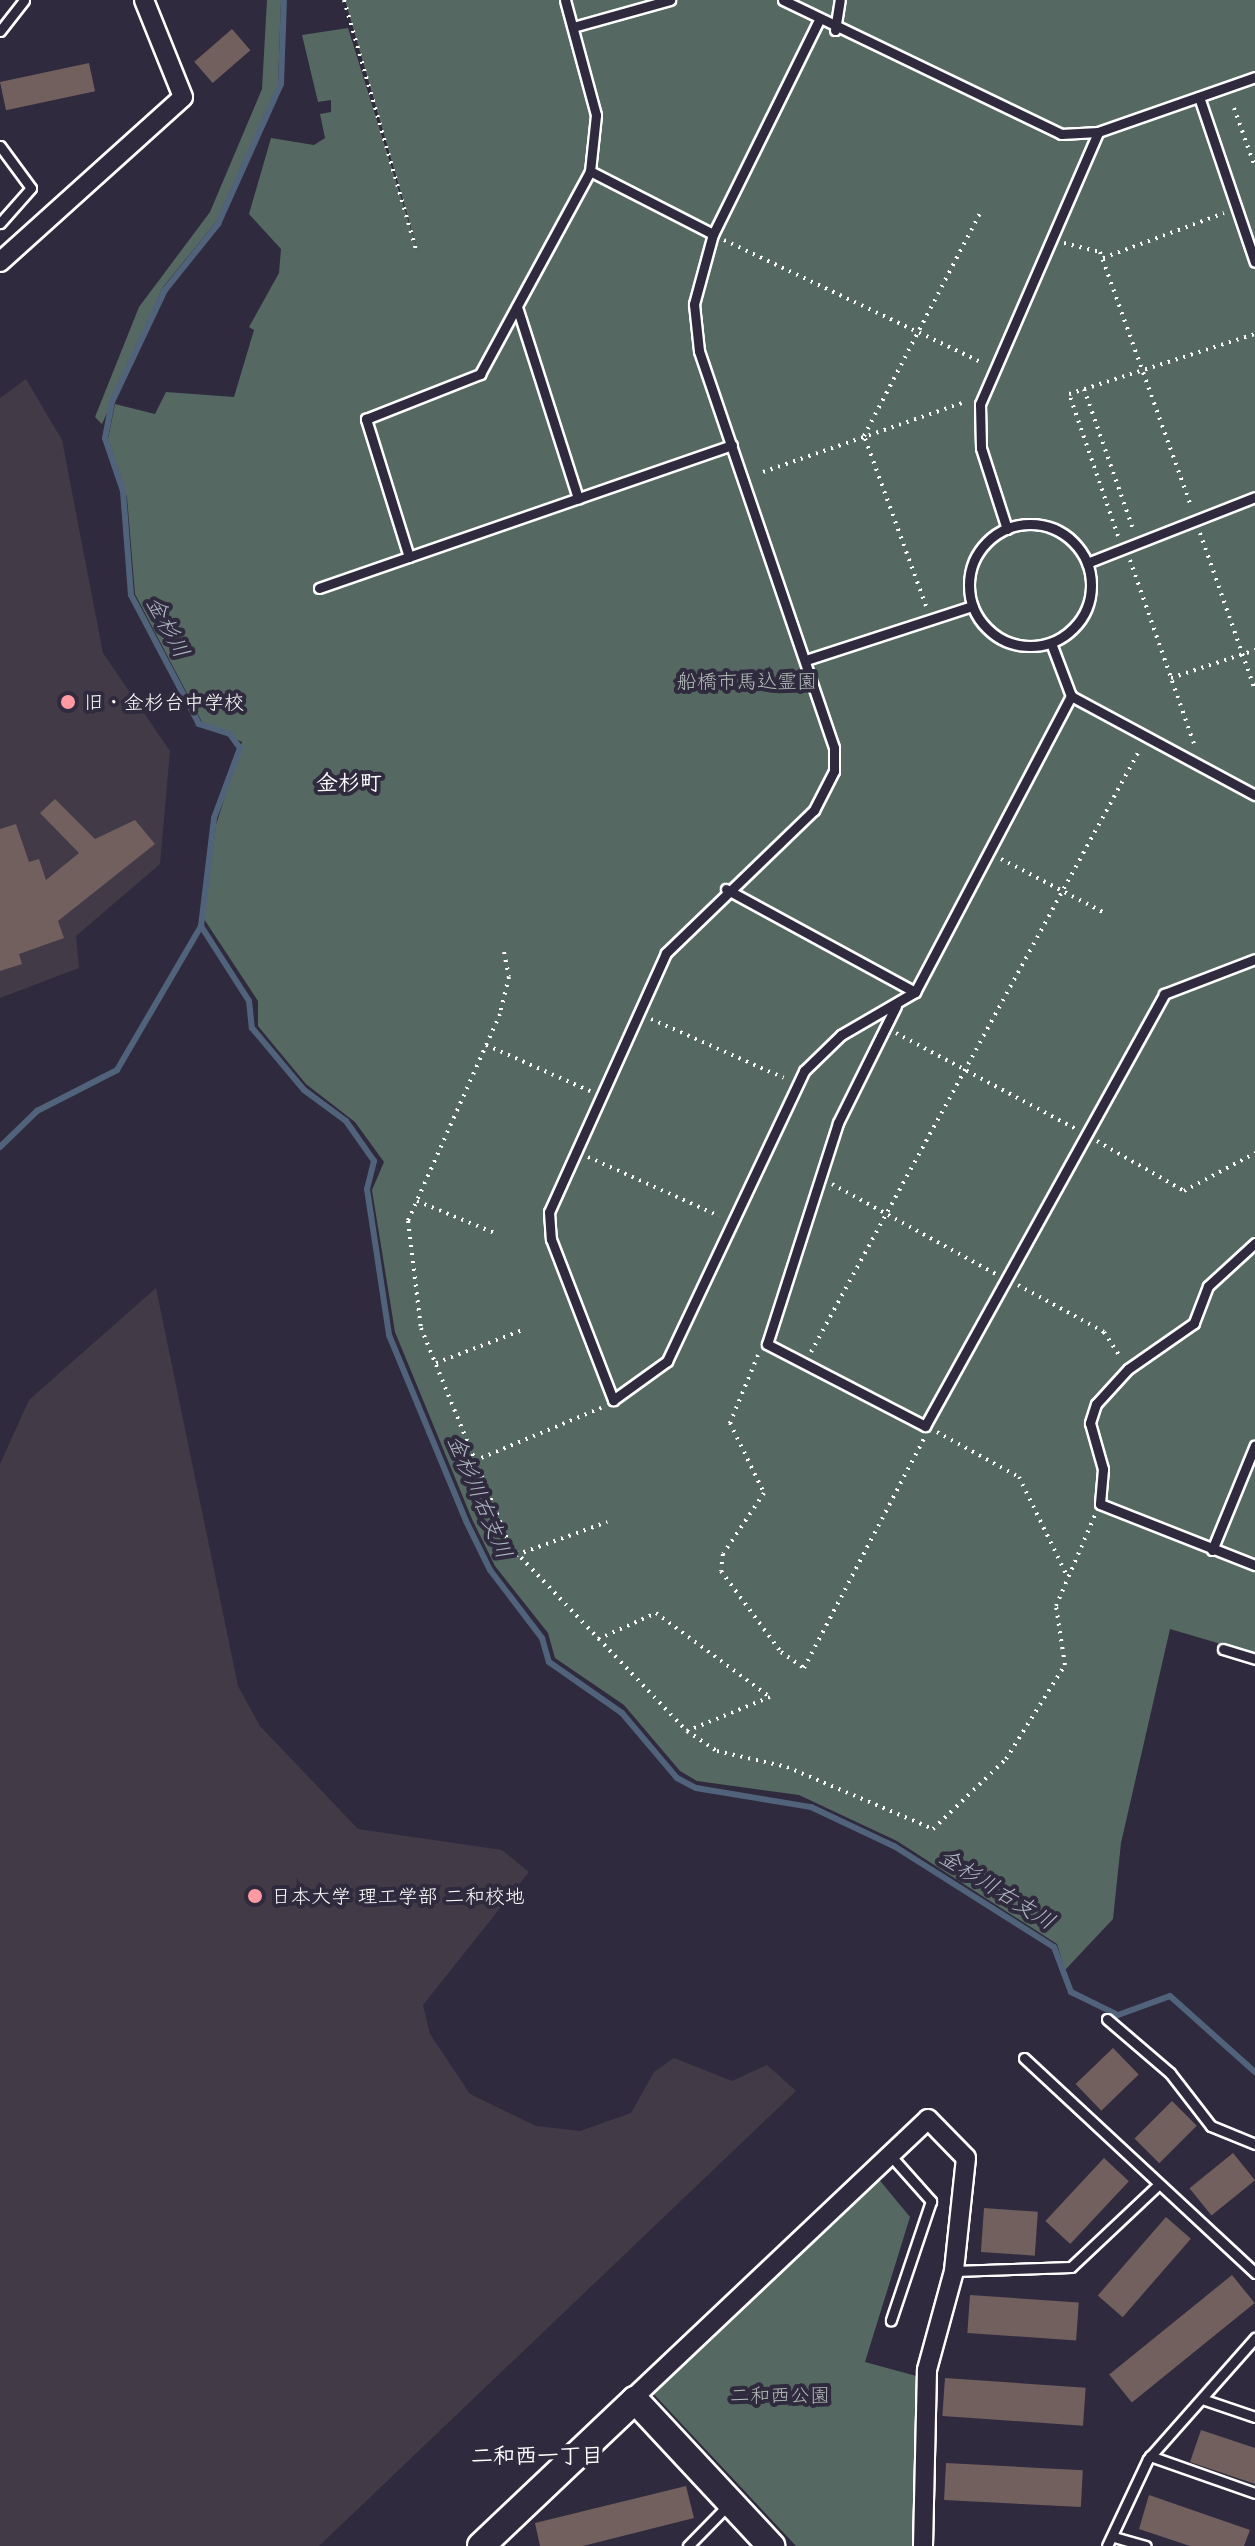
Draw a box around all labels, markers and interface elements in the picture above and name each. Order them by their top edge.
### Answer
water label: 金杉川 [141,592,195,662]
park label: 船橋市馬込霊園 [677,669,817,693]
place label: 旧・金杉台中学校 [84,690,244,714]
marker: 旧・金杉台中学校 [59,693,77,711]
district label: 金杉町 [316,770,382,796]
water label: 金杉川右支川 [442,1431,518,1563]
water label: 金杉川右支川 [934,1843,1060,1935]
place label: 日本大学 理工学部 二和校地 [271,1884,525,1908]
marker: 日本大学 理工学部 二和校地 [246,1887,264,1905]
park label: 二和西公園 [730,2383,830,2407]
district label: 二和西一丁目 [471,2443,603,2469]

